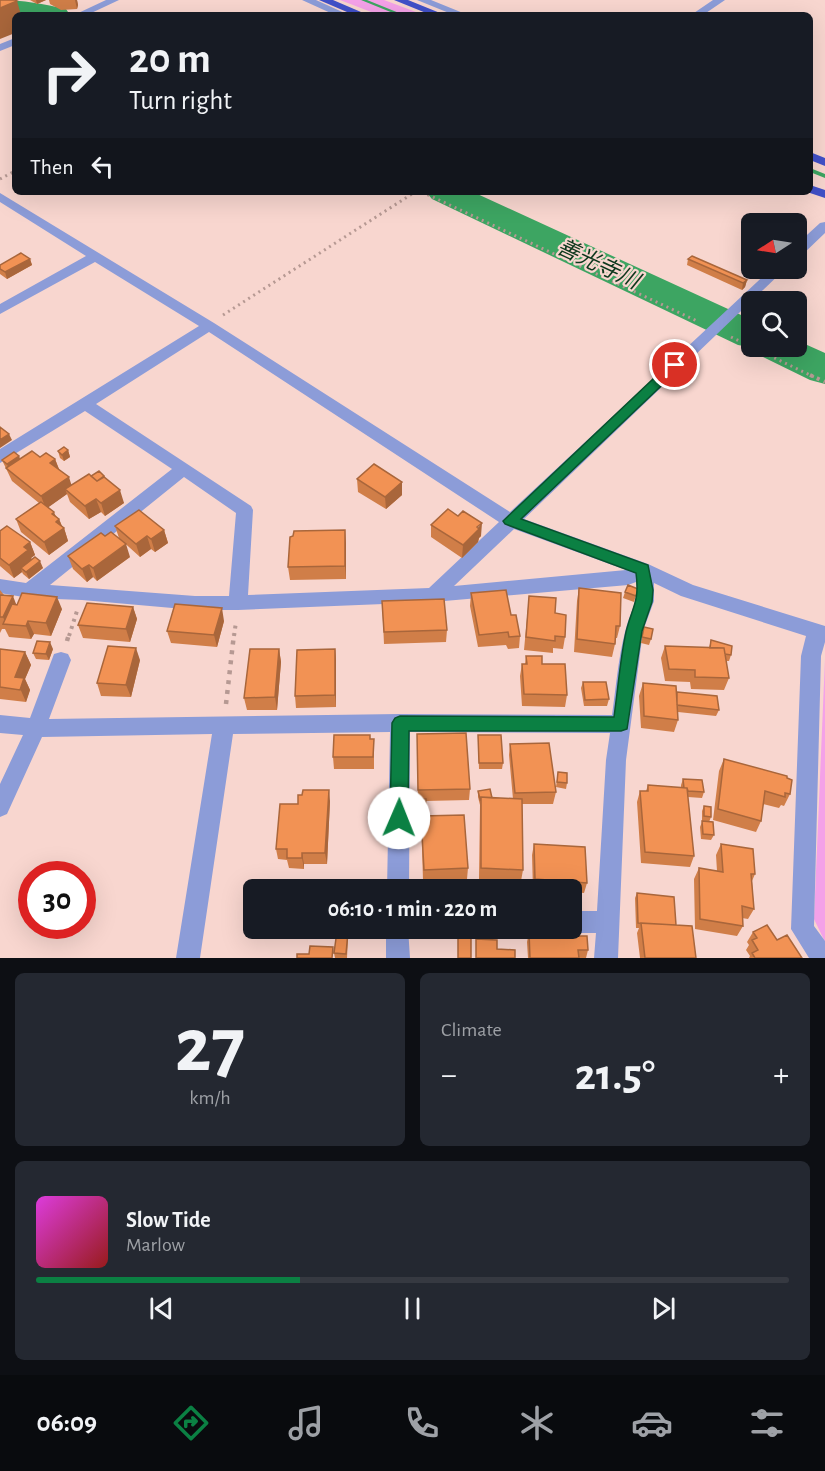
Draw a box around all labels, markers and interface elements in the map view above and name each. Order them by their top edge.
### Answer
icon: right [30,36,108,114]
text: 20 m [129,38,211,80]
text: Turn right [129,87,232,114]
icon: left [86,150,119,183]
text: Then [30,156,74,178]
north arrow [741,213,807,279]
map controls [741,213,807,357]
water label: 善光寺川 [553,235,645,293]
button: search [741,291,807,357]
pin [649,339,700,390]
icon: arrive [658,348,691,381]
position arrow [367,786,431,850]
speed limit sign: 30 [18,861,96,939]
text: 06:10 · 1 min · 220 m [328,898,497,920]
text: 27 [175,1008,245,1086]
text: Climate [441,1020,502,1040]
text: 21.5° [575,1053,655,1098]
text: − [441,1059,457,1092]
text: + [773,1059,789,1092]
text: km/h [189,1088,231,1108]
text: Slow Tide [126,1209,211,1231]
text: Marlow [126,1235,185,1255]
icon: previous [145,1292,178,1325]
icon: pause [396,1292,429,1325]
icon: next [647,1292,680,1325]
icon: directions [170,1402,212,1444]
icon: music [285,1402,327,1444]
icon: phone [401,1402,443,1444]
icon: climate [516,1402,558,1444]
icon: car [631,1402,673,1444]
icon: filters [746,1402,788,1444]
text: 06:09 [37,1409,97,1436]

